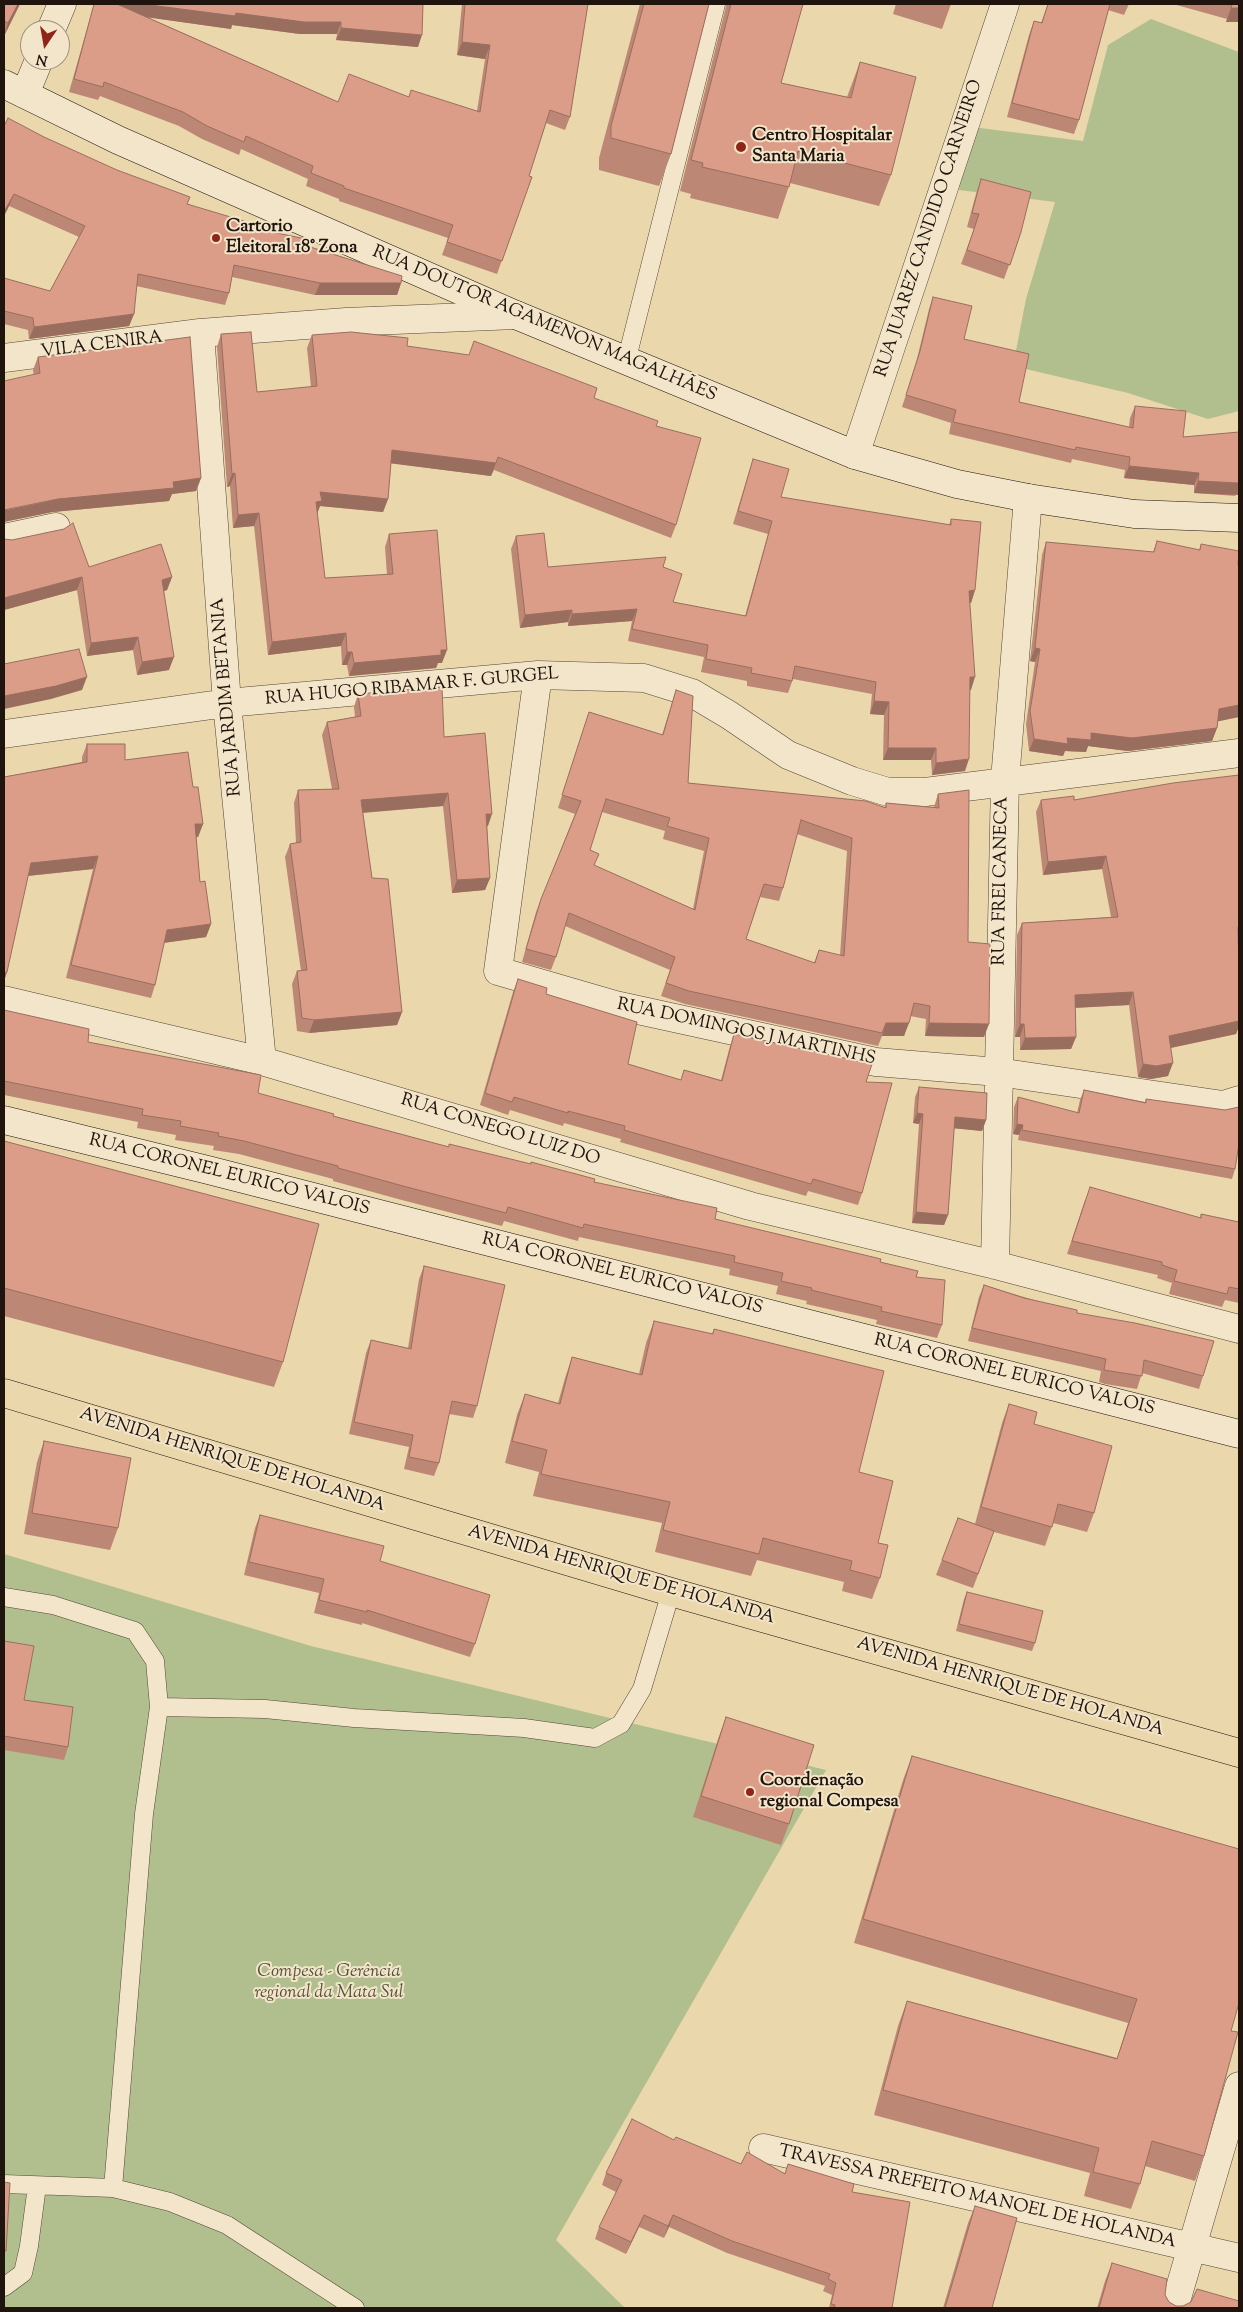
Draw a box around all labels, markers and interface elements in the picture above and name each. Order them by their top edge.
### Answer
north arrow [20,20,70,70]
text: N [35,48,50,70]
street label: RUA JUAREZ CANDIDO CARNEIRO [872,77,988,381]
place label: Centro Hospitalar Santa Maria [752,126,892,168]
marker: Centro Hospitalar Santa Maria [734,140,748,154]
place label: Cartorio Eleitoral 18° Zona [226,217,358,260]
marker: Cartorio Eleitoral 18° Zona [210,232,222,244]
street label: RUA DOUTOR AGAMENON MAGALHÃES [369,242,719,408]
street label: VILA CENIRA [40,328,164,364]
street label: RUA JARDIM BETANIA [209,596,247,798]
street label: RUA HUGO RIBAMAR F. GURGEL [264,664,560,712]
street label: RUA FREI CANECA [990,796,1014,966]
street label: RUA DOMINGOS J MARTINHS [615,995,877,1071]
street label: RUA CONEGO LUIZ DO [398,1090,602,1172]
street label: RUA CORONEL EURICO VALOIS [86,1131,372,1221]
street label: RUA CORONEL EURICO VALOIS [479,1230,765,1320]
street label: RUA CORONEL EURICO VALOIS [871,1331,1157,1421]
street label: AVENIDA HENRIQUE DE HOLANDA [76,1404,388,1518]
street label: AVENIDA HENRIQUE DE HOLANDA [465,1522,777,1630]
street label: AVENIDA HENRIQUE DE HOLANDA [854,1634,1166,1742]
place label: Coordenação regional Compesa [760,1771,899,1814]
marker: Coordenação regional Compesa [744,1786,756,1798]
park label: Compesa - Gerência regional da Mata Sul [254,1962,404,2005]
street label: TRAVESSA PREFEITO MANOEL DE HOLANDA [776,2142,1178,2254]

